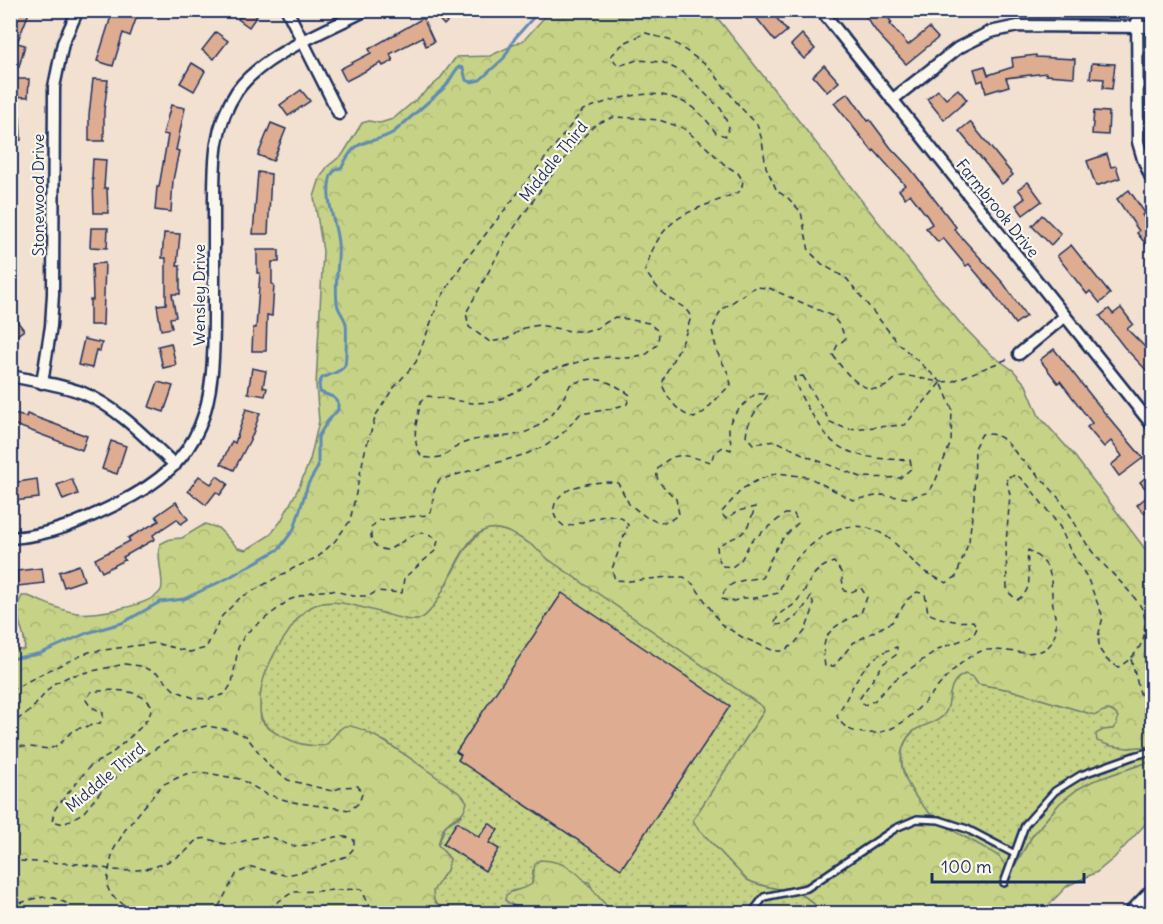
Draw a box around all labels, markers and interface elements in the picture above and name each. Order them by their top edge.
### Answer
street label: Midddle Third [514,117,592,205]
street label: Stonewood Drive [28,134,48,256]
street label: Farmbrook Drive [952,155,1044,261]
street label: Wensley Drive [189,244,209,346]
street label: Midddle Third [61,738,149,816]
scale bar [932,846,1084,884]
text: 100 m [941,855,992,878]

